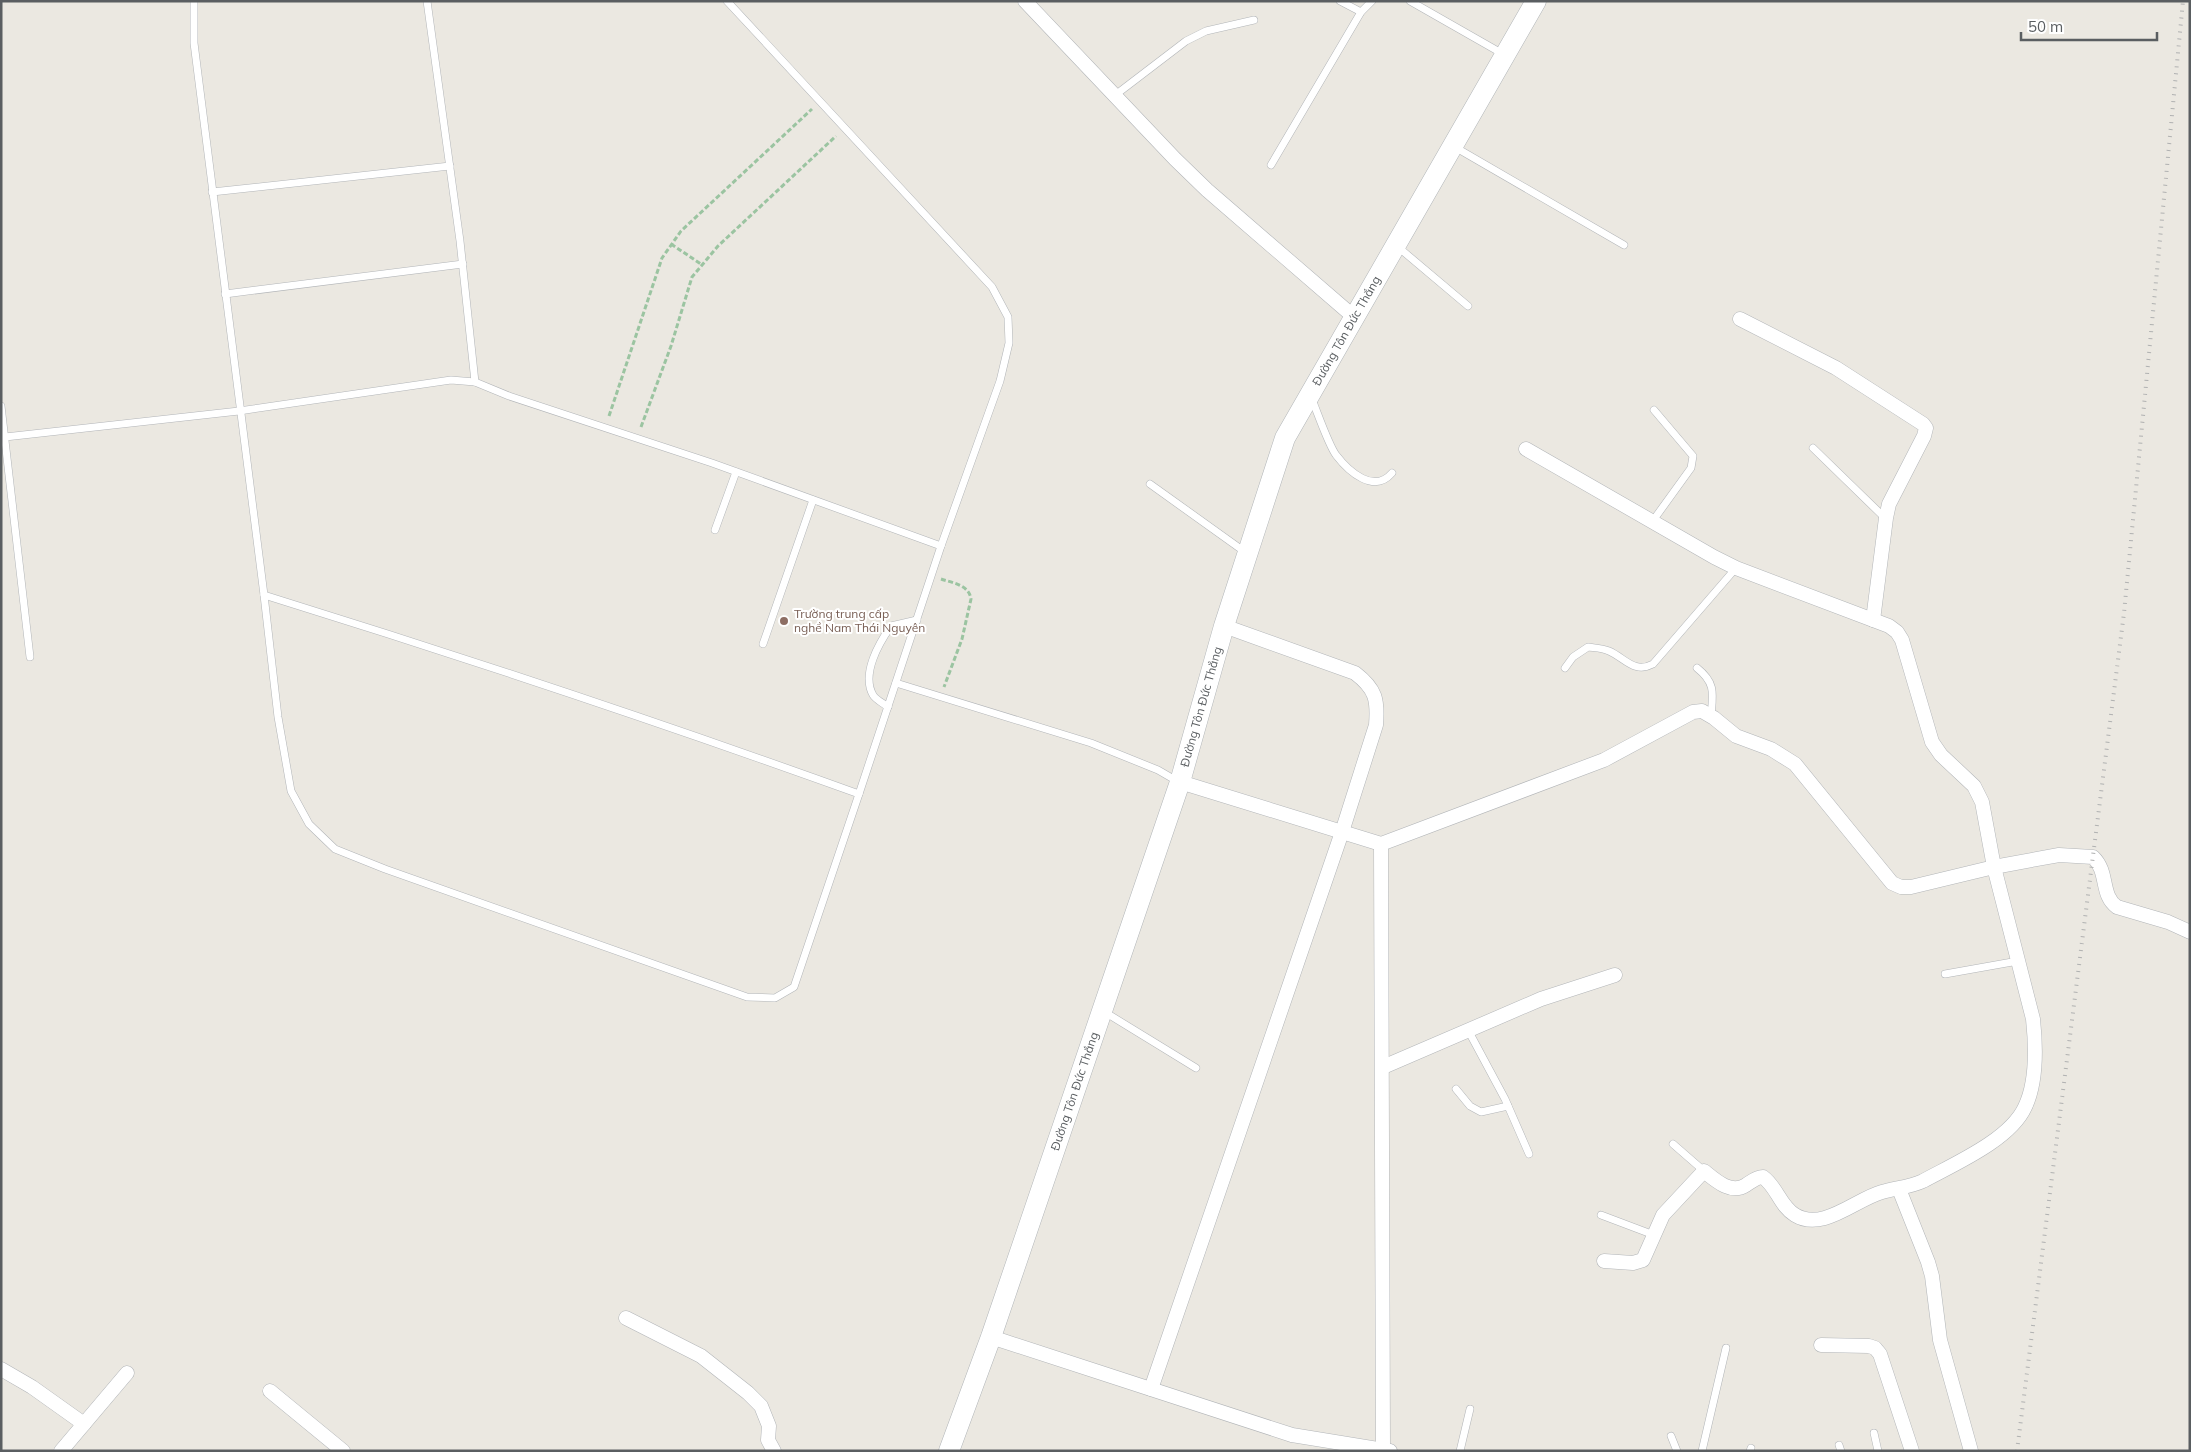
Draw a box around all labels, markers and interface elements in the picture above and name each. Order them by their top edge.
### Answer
scale bar [2021,10,2157,42]
text: 50 m [2028,17,2063,36]
street label: Đường Tôn Đức Thắng [1309,273,1384,388]
place label: Trường trung cấp nghề Nam Thái Nguyên [794,606,925,635]
marker: Trường trung cấp nghề Nam Thái Nguyên [778,615,790,627]
street label: Đường Tôn Đức Thắng [1177,645,1225,768]
street label: Đường Tôn Đức Thắng [1047,1030,1101,1152]

